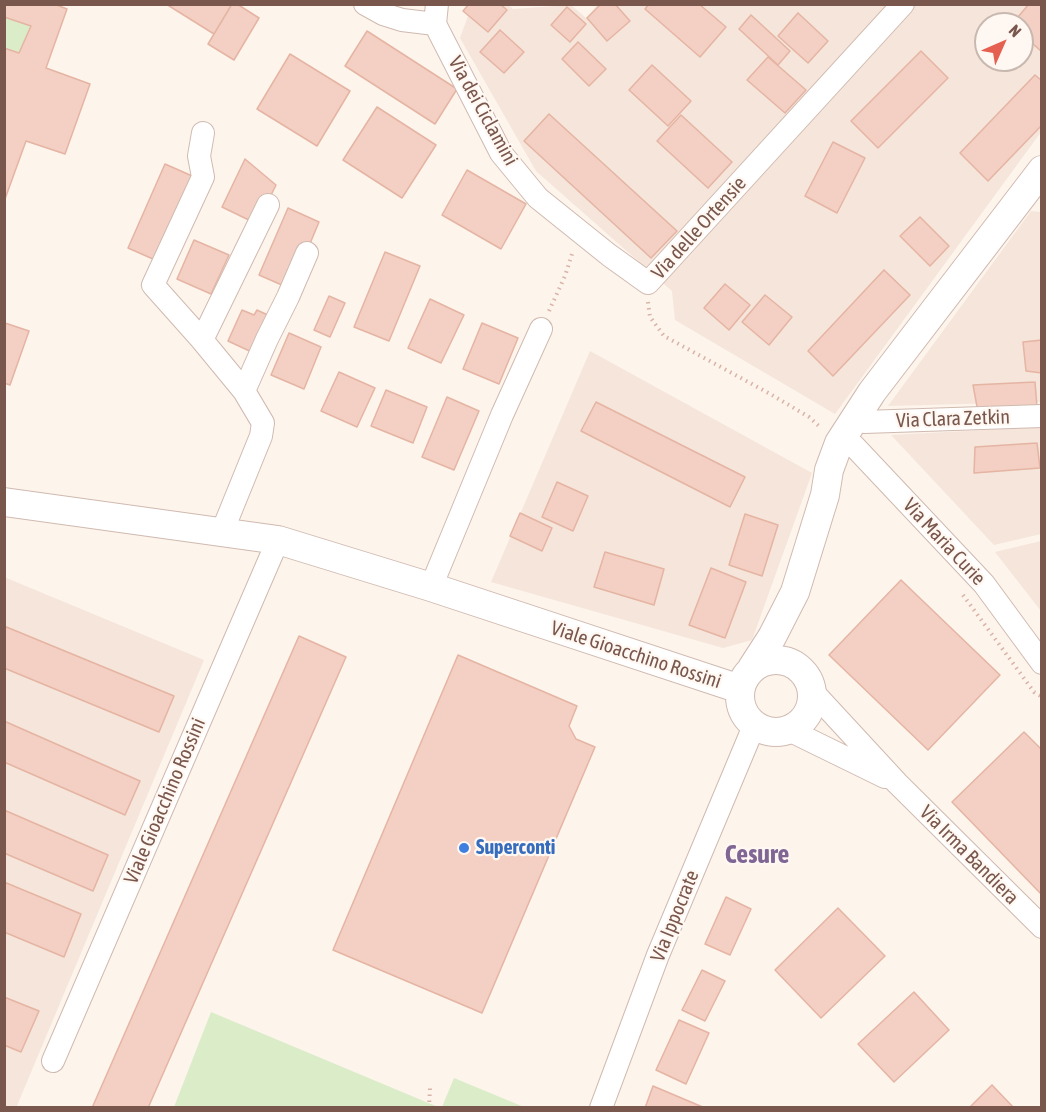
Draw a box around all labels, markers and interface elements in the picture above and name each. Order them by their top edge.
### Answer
north arrow [974,12,1034,72]
text: N [1006,21,1025,40]
street label: Via dei Ciclamini [443,52,523,170]
street label: Via delle Ortensie [647,172,751,284]
street label: Via Clara Zetkin [896,405,1010,433]
street label: Via Maria Curie [898,494,990,590]
street label: Viale Gioacchino Rossini [548,616,724,694]
street label: Viale Gioacchino Rossini [119,714,211,888]
street label: Via Irma Bandiera [914,800,1024,910]
place label: Superconti [476,836,555,860]
district label: Cesure [725,839,789,871]
marker: Superconti [457,841,471,855]
street label: Via Ippocrate [646,867,704,965]

